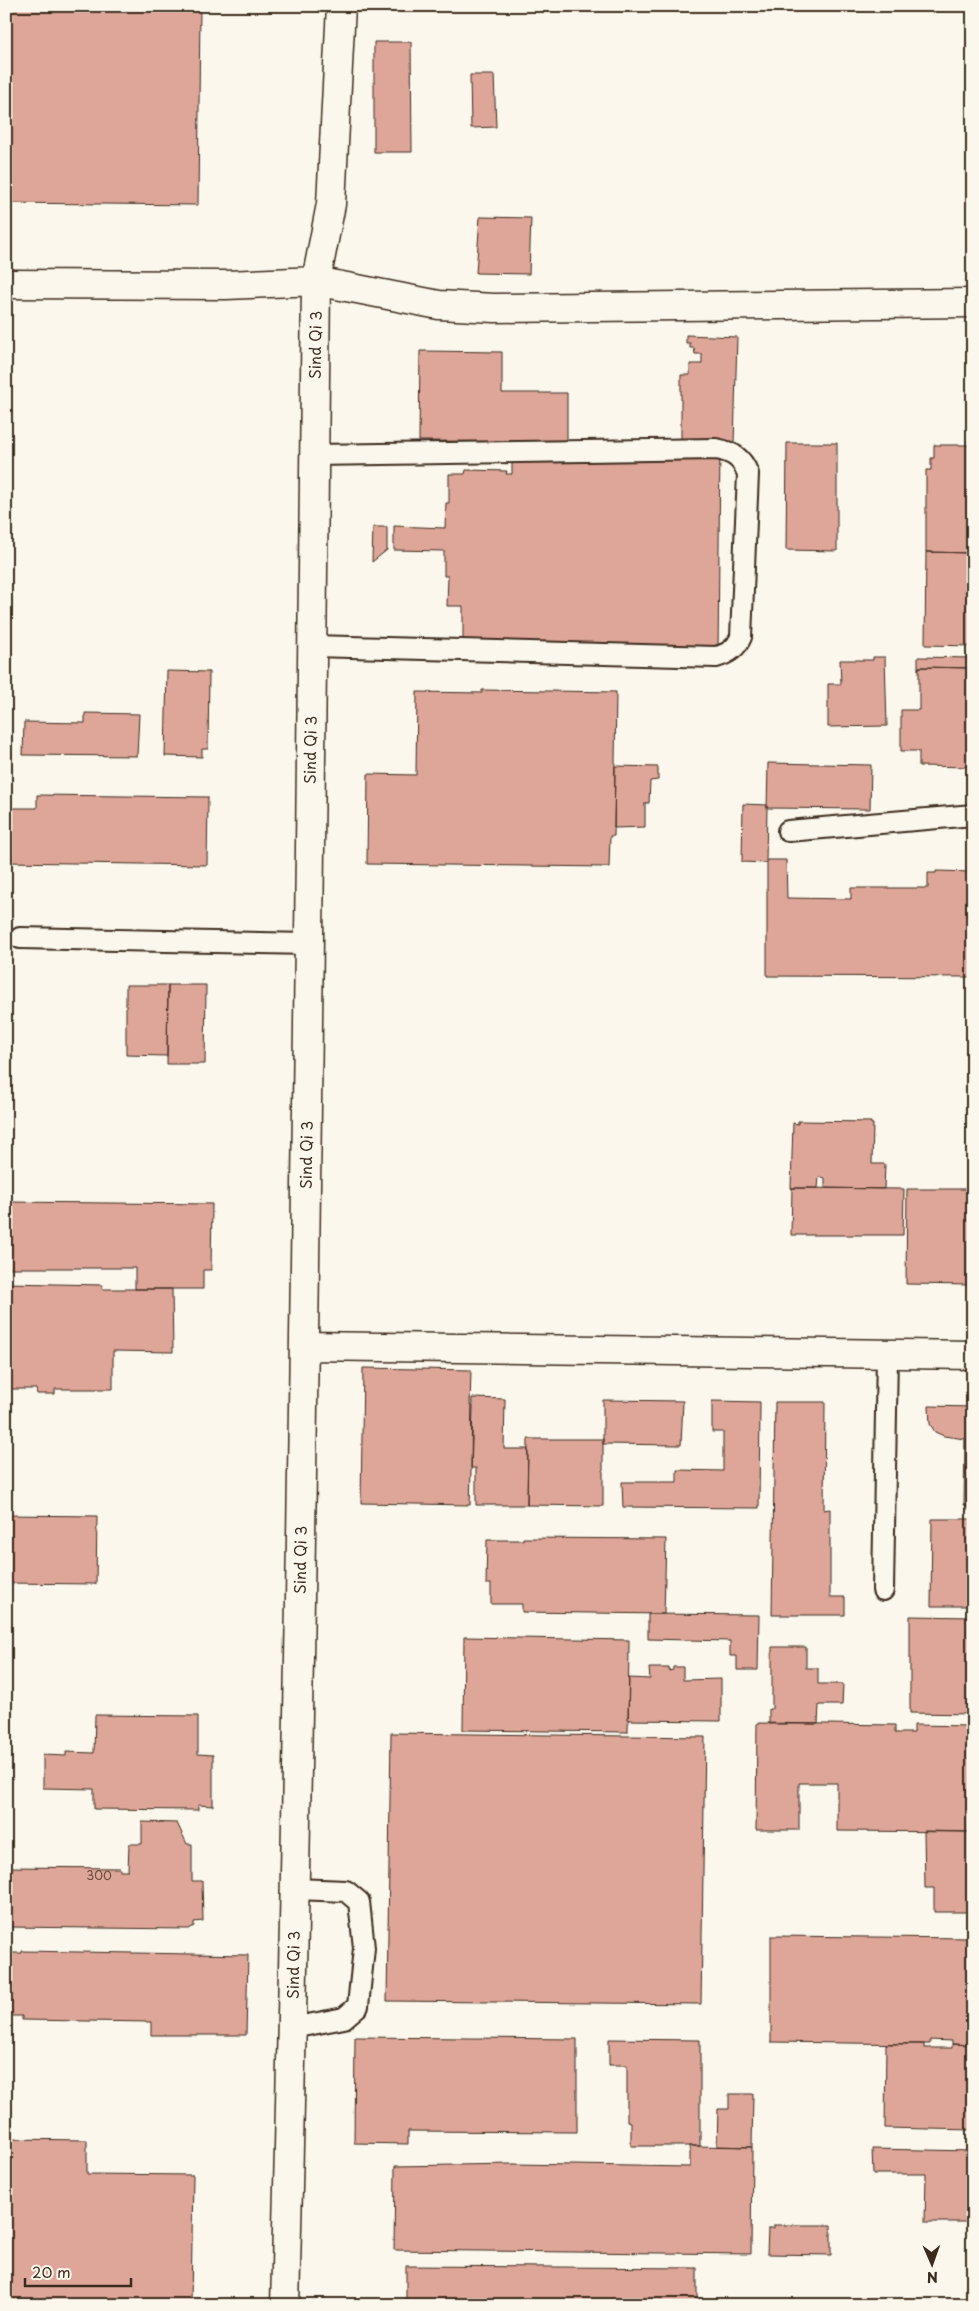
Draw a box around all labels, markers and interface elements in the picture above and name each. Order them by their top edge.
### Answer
street label: Sind Qi 3 [302,311,327,379]
street label: Sind Qi 3 [297,716,322,784]
street label: Sind Qi 3 [293,1121,318,1189]
street label: Sind Qi 3 [287,1526,312,1594]
house number: 300 [86,1866,112,1884]
street label: Sind Qi 3 [280,1931,305,1999]
north arrow [906,2238,956,2288]
scale bar [25,2256,131,2288]
text: 20 m [32,2260,71,2283]
text: N [927,2267,938,2288]

